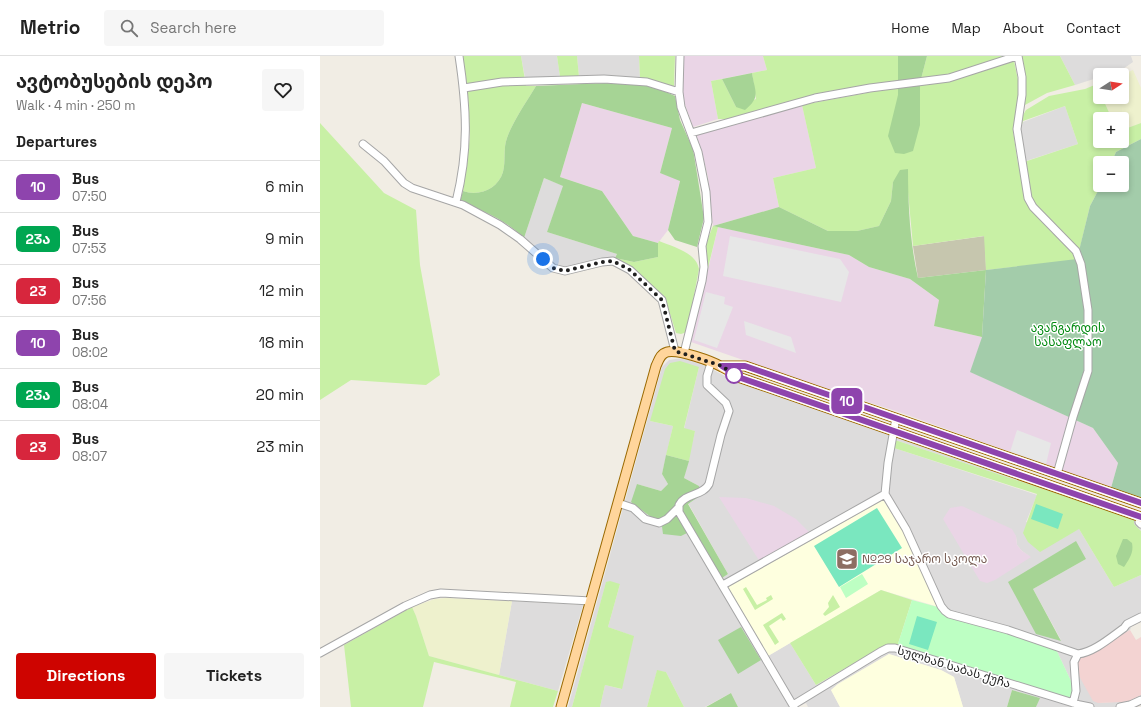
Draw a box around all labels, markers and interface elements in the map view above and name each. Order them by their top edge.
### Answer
search box [104,10,384,46]
text: Metrio [20,15,80,40]
icon: search [118,17,140,39]
text: Search here [150,18,237,37]
text: Home [891,19,929,37]
text: Map [951,19,981,37]
text: About [1003,19,1044,37]
text: Contact [1066,19,1121,37]
north arrow [1093,68,1129,104]
map controls [1093,68,1129,192]
text: ავტობუსების დეპო [16,69,212,94]
button: heart [262,69,304,111]
text: Walk · 4 min · 250 m [16,97,135,114]
button: + [1093,112,1129,148]
text: Departures [16,132,97,151]
button: − [1093,156,1129,192]
text: Bus [72,169,99,188]
text: 6 min [265,177,304,196]
text: 10 [30,178,46,196]
text: 07:50 [72,188,107,205]
text: Bus [72,221,99,240]
text: 9 min [265,229,304,248]
text: 23ა [25,230,51,248]
text: 07:53 [72,240,106,257]
your location [533,249,553,269]
text: Bus [72,273,99,292]
text: 12 min [259,281,304,300]
text: 23 [30,282,46,300]
text: 07:56 [72,292,106,309]
park label: ავანგარდის სასაფლაო [1031,320,1105,350]
text: Bus [72,325,99,344]
text: 18 min [259,333,304,352]
text: 10 [30,334,46,352]
text: 08:02 [72,344,108,361]
unlabelled marker [725,366,743,384]
text: Bus [72,377,99,396]
text: 20 min [256,385,304,404]
text: 23ა [25,386,51,404]
line badge: 10 [829,388,865,414]
text: 10 [839,392,855,410]
text: 08:04 [72,396,108,413]
text: Bus [72,429,99,448]
text: 23 min [256,437,304,456]
text: 23 [30,438,46,456]
text: 08:07 [72,448,107,465]
school or university icon: №29 საჯარო სკოლა [834,546,860,572]
place label: №29 საჯარო სკოლა [862,551,987,567]
street label: სულხან საბას ქუჩა [895,642,1013,692]
button: Directions [16,653,156,699]
button: Tickets [164,653,304,699]

